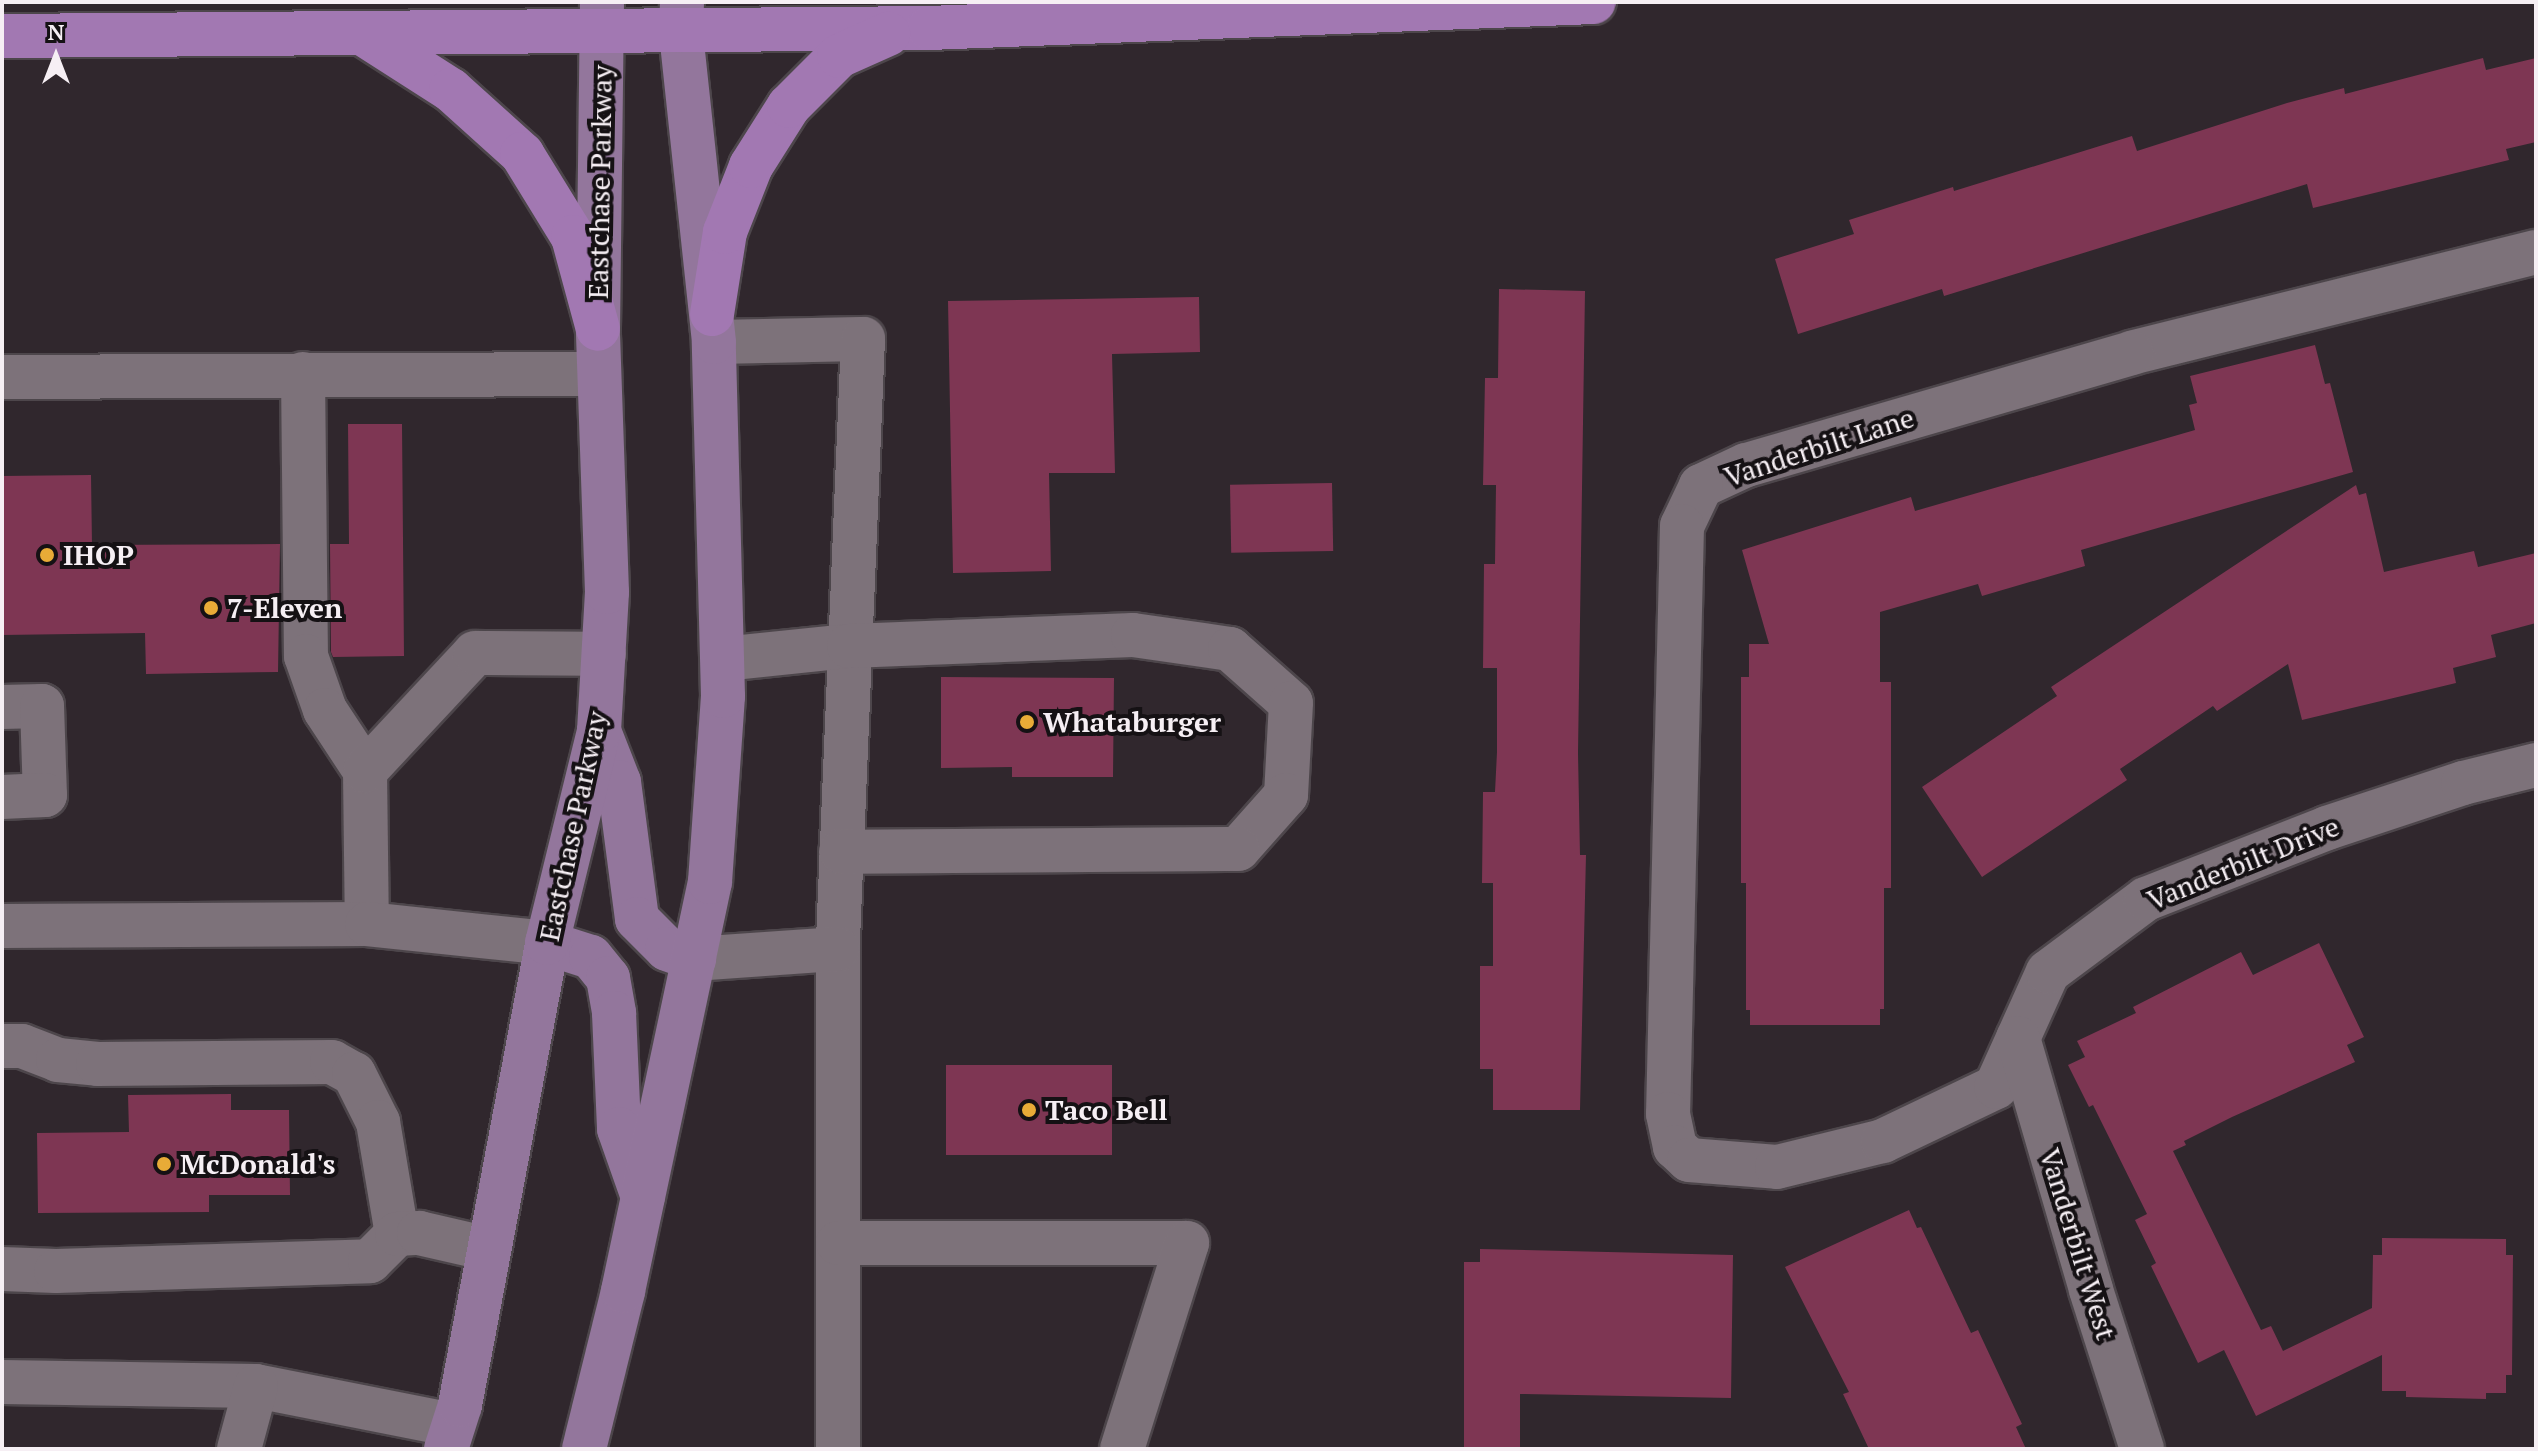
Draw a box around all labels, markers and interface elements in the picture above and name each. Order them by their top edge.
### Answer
north arrow [16,16,96,96]
text: N [48,17,64,46]
street label: Eastchase Parkway [581,65,619,299]
street label: Vanderbilt Lane [1720,400,1918,494]
place label: IHOP [63,538,134,572]
marker: IHOP [38,546,56,564]
place label: 7-Eleven [227,591,342,625]
marker: 7-Eleven [202,599,220,617]
place label: Whataburger [1043,705,1221,739]
street label: Eastchase Parkway [532,708,614,944]
marker: Whataburger [1018,713,1036,731]
street label: Vanderbilt Drive [2142,809,2344,917]
place label: Taco Bell [1045,1093,1168,1127]
marker: Taco Bell [1020,1101,1038,1119]
street label: Vanderbilt West [2033,1144,2123,1344]
place label: McDonald's [180,1147,335,1181]
marker: McDonald's [155,1155,173,1173]

